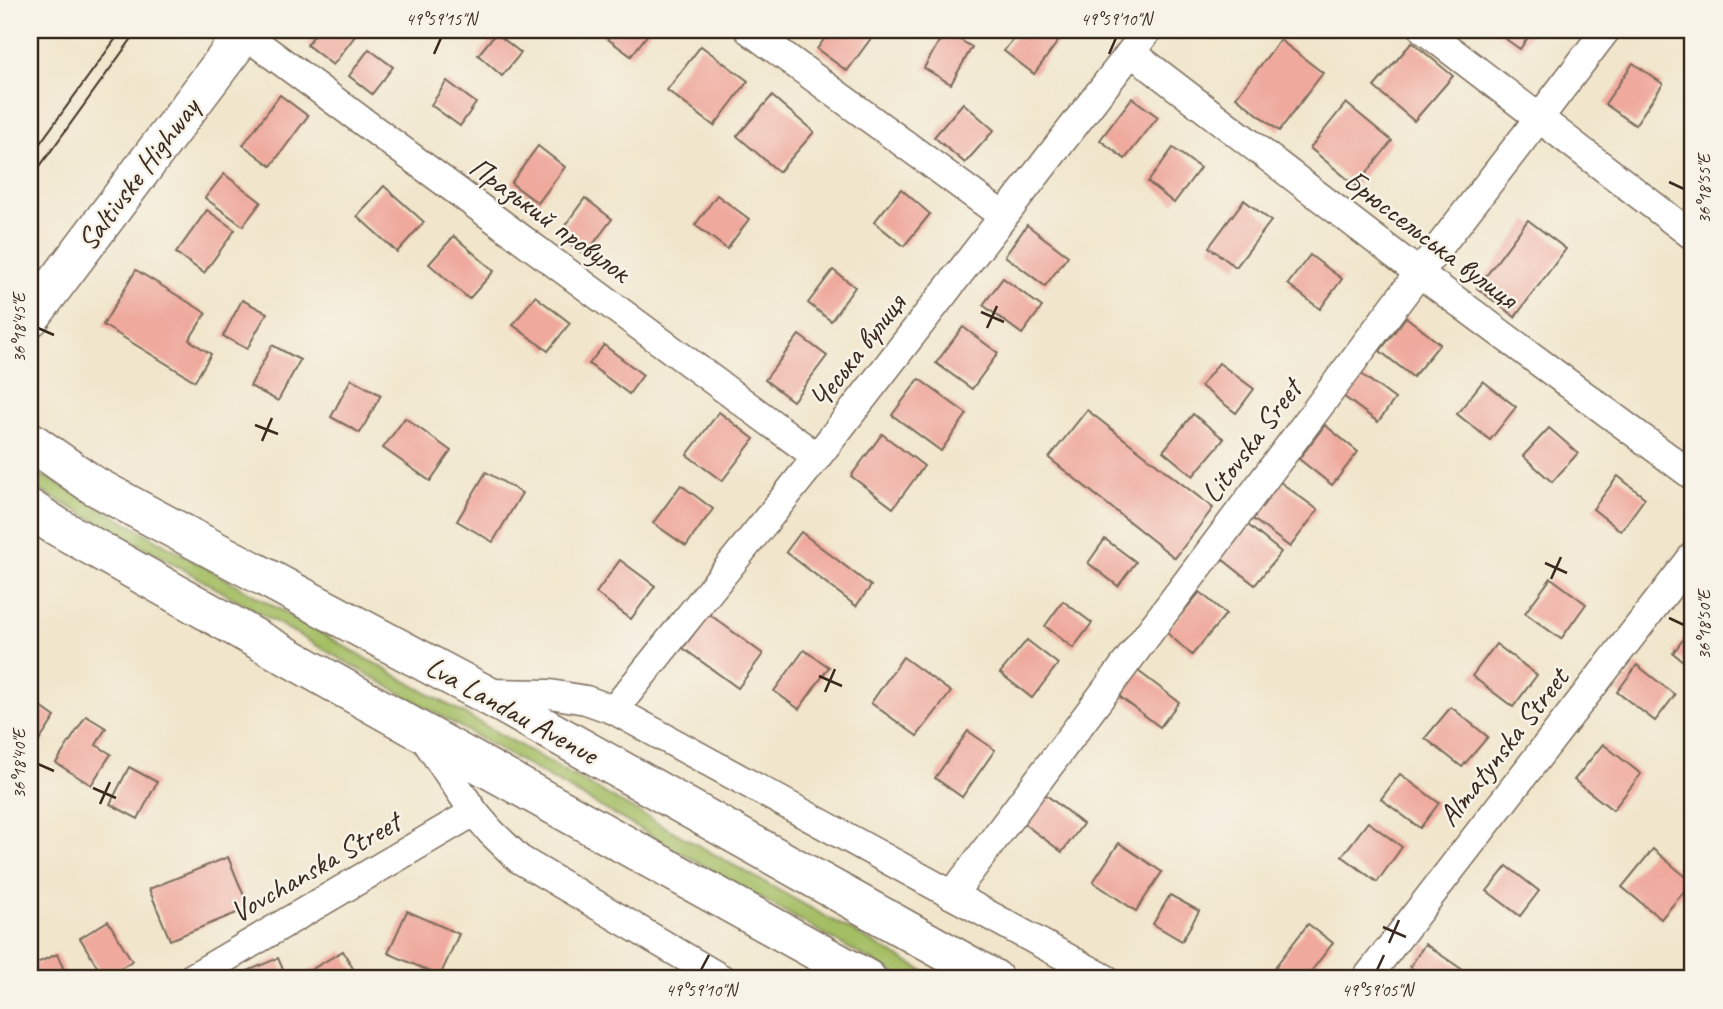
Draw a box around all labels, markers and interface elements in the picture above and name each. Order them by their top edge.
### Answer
text: 49°59'15"N [406,8,480,30]
text: 49°59'10"N [1081,8,1155,30]
street label: Saltivske Highway [68,88,209,258]
street label: Празький провулок [462,148,640,291]
text: 36°18'55"E [1693,152,1715,224]
street label: Брюссельська вулиця [1336,161,1528,318]
street label: Чеська вулиця [800,284,915,416]
text: 36°18'45"E [8,291,30,363]
street label: Litovska Sreet [1192,369,1312,510]
text: 36°18'50"E [1693,588,1715,660]
street label: Lva Landau Avenue [419,647,607,774]
street label: Almatynska Street [1429,658,1578,834]
text: 36°18'40"E [8,727,30,799]
street label: Vovchanska Street [223,801,410,931]
text: 49°59'10"N [666,979,740,1001]
text: 49°59'05"N [1342,979,1416,1001]

